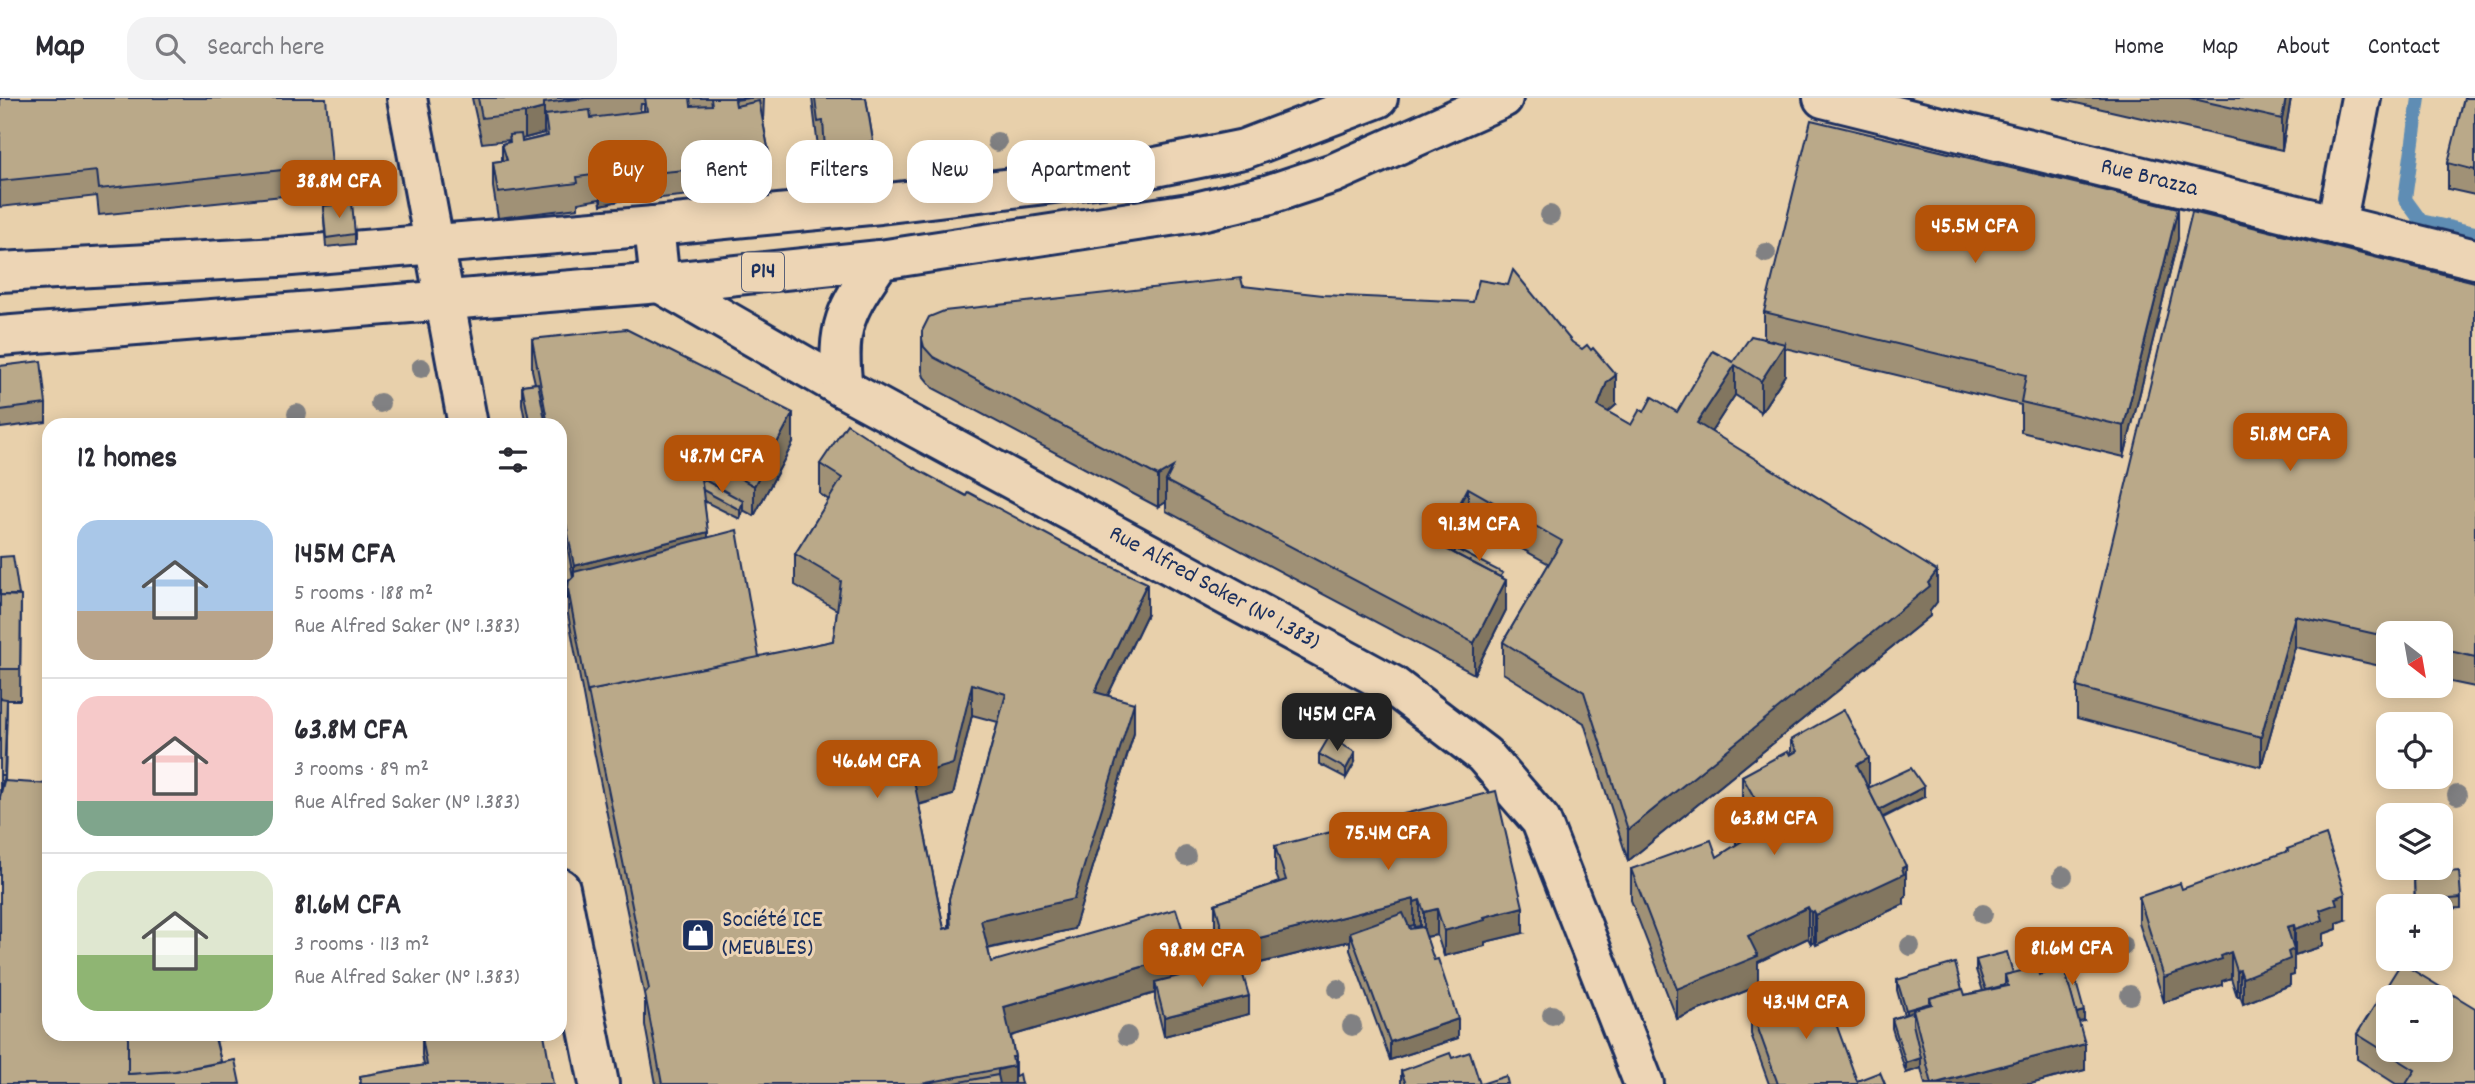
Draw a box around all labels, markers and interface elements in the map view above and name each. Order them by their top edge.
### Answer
search box [127,17,617,80]
text: Map [35,25,85,72]
icon: search [151,29,189,67]
text: Search here [207,30,325,67]
text: Home [2114,31,2164,65]
text: Map [2202,31,2238,65]
text: About [2276,31,2330,65]
text: Contact [2368,31,2440,65]
chip: Buy [588,140,667,203]
chip: Rent [681,140,772,203]
chip: Filters [786,140,893,203]
chip: New [907,140,993,203]
chip: Apartment [1007,140,1155,203]
street label: Rue Brazza [2097,150,2202,207]
pin: 38.8M CFA [259,160,419,220]
text: 38.8M CFA [296,166,382,199]
pin: 45.5M CFA [1895,206,2055,265]
text: 45.5M CFA [1931,211,2019,244]
road number: P14 [742,252,784,292]
pin: 51.8M CFA [2210,414,2370,473]
text: 51.8M CFA [2249,419,2331,452]
pin: 48.7M CFA [642,436,802,495]
text: 12 homes [77,439,177,482]
icon: filters [494,441,532,479]
text: 48.7M CFA [680,441,764,474]
pin: 91.3M CFA [1399,504,1559,563]
text: 91.3M CFA [1438,509,1520,542]
street label: Rue Alfred Saker (N° 1.383) [1102,518,1326,660]
text: 145M CFA [294,535,396,578]
icon: home [133,548,217,632]
text: 5 rooms · 188 m² [294,578,433,611]
text: Rue Alfred Saker (N° 1.383) [294,611,520,644]
north arrow [2376,621,2454,698]
map controls [2376,621,2453,1062]
pin: 145M CFA [1265,694,1409,753]
text: 145M CFA [1298,699,1376,732]
text: 63.8M CFA [294,711,408,754]
button: locate [2376,712,2453,789]
icon: home [133,724,217,808]
pin: 46.6M CFA [797,740,957,800]
text: 46.6M CFA [833,746,921,779]
text: 3 rooms · 89 m² [294,754,429,787]
text: Rue Alfred Saker (N° 1.383) [294,787,520,820]
pin: 63.8M CFA [1694,798,1854,857]
text: 63.8M CFA [1730,803,1818,836]
button: layers [2376,803,2453,880]
pin: 75.4M CFA [1308,812,1468,872]
text: 75.4M CFA [1345,818,1431,851]
text: 81.6M CFA [294,886,401,929]
button: + [2376,894,2453,971]
icon: home [133,899,217,983]
place label: Société ICE (MEUBLES) [722,904,823,966]
shop icon: Société ICE (MEUBLES) [679,916,717,954]
pin: 81.6M CFA [1992,928,2152,987]
text: 3 rooms · 113 m² [294,929,430,962]
pin: 98.8M CFA [1122,930,1282,989]
text: 81.6M CFA [2031,933,2113,966]
text: 98.8M CFA [1159,935,1245,968]
text: Rue Alfred Saker (N° 1.383) [294,962,520,995]
pin: 43.4M CFA [1726,982,1886,1041]
button: − [2376,985,2453,1062]
text: 43.4M CFA [1763,987,1849,1020]

